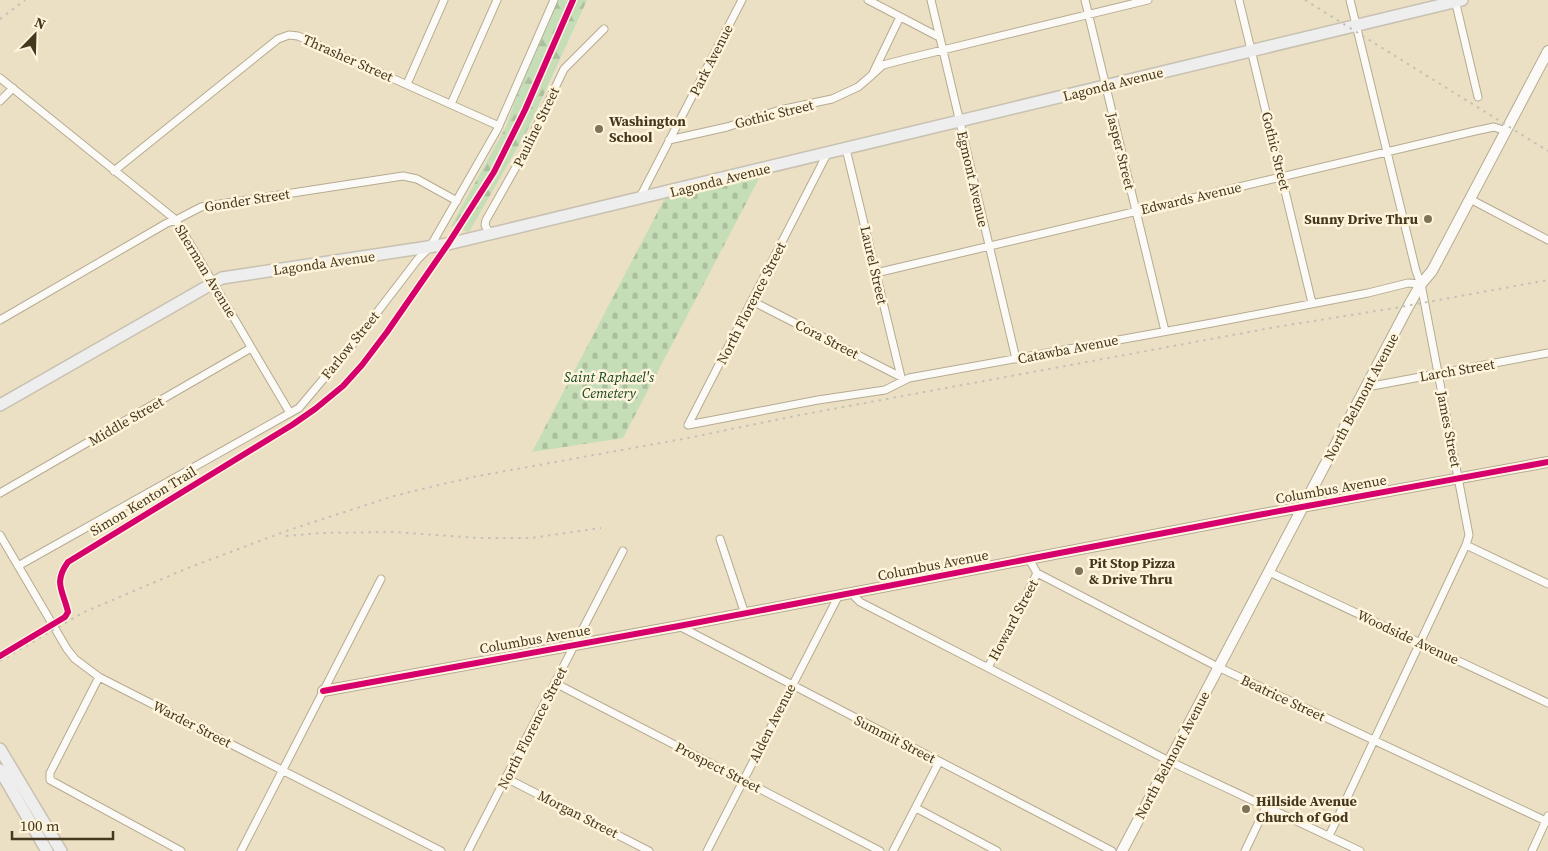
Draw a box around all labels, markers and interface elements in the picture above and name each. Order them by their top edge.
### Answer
north arrow [10,10,60,60]
text: N [31,12,49,34]
street label: Park Avenue [684,21,738,99]
street label: Thrasher Street [300,29,397,87]
street label: Lagonda Avenue [1061,62,1165,106]
street label: Pauline Street [508,83,564,170]
street label: Gothic Street [733,94,816,133]
street label: Jasper Street [1102,109,1140,192]
street label: Gothic Street [1257,110,1296,193]
place label: Washington School [609,111,686,147]
marker: Washington School [593,123,605,135]
street label: Egmont Avenue [952,129,994,229]
street label: Lagonda Avenue [668,158,772,202]
street label: Edwards Avenue [1139,177,1243,219]
street label: Gonder Street [203,183,292,217]
place label: Sunny Drive Thru [1304,209,1418,229]
marker: Sunny Drive Thru [1422,213,1434,225]
street label: Sherman Avenue [170,220,242,322]
street label: Laurel Street [855,224,893,307]
street label: North Florence Street [711,238,791,368]
street label: Lagonda Avenue [272,246,376,280]
street label: Farlow Street [316,306,384,383]
street label: Cora Street [792,314,863,364]
street label: Catawba Avenue [1016,329,1120,369]
street label: North Belmont Avenue [1319,329,1403,465]
street label: Larch Street [1418,353,1496,386]
park label: Saint Raphael's Cemetery [564,367,655,403]
street label: James Street [1432,388,1466,469]
street label: Middle Street [85,391,168,451]
street label: Simon Kenton Trail [86,461,200,541]
street label: Columbus Avenue [1274,469,1388,509]
street label: Columbus Avenue [876,544,990,586]
place label: Pit Stop Pizza & Drive Thru [1089,553,1176,589]
marker: Pit Stop Pizza & Drive Thru [1073,565,1085,577]
street label: Howard Street [983,576,1043,664]
street label: Woodside Avenue [1354,605,1462,669]
street label: Columbus Avenue [478,619,592,659]
street label: North Florence Street [492,663,572,793]
street label: Beatrice Street [1238,670,1329,726]
street label: Alden Avenue [744,680,800,766]
street label: North Belmont Avenue [1130,687,1214,823]
street label: Warder Street [149,696,235,753]
street label: Summit Street [851,710,939,768]
street label: Prospect Street [672,737,765,797]
street label: Morgan Street [534,785,622,843]
place label: Hillside Avenue Church of God [1256,791,1357,827]
marker: Hillside Avenue Church of God [1240,803,1252,815]
scale bar [12,808,114,840]
text: 100 m [20,815,60,836]

